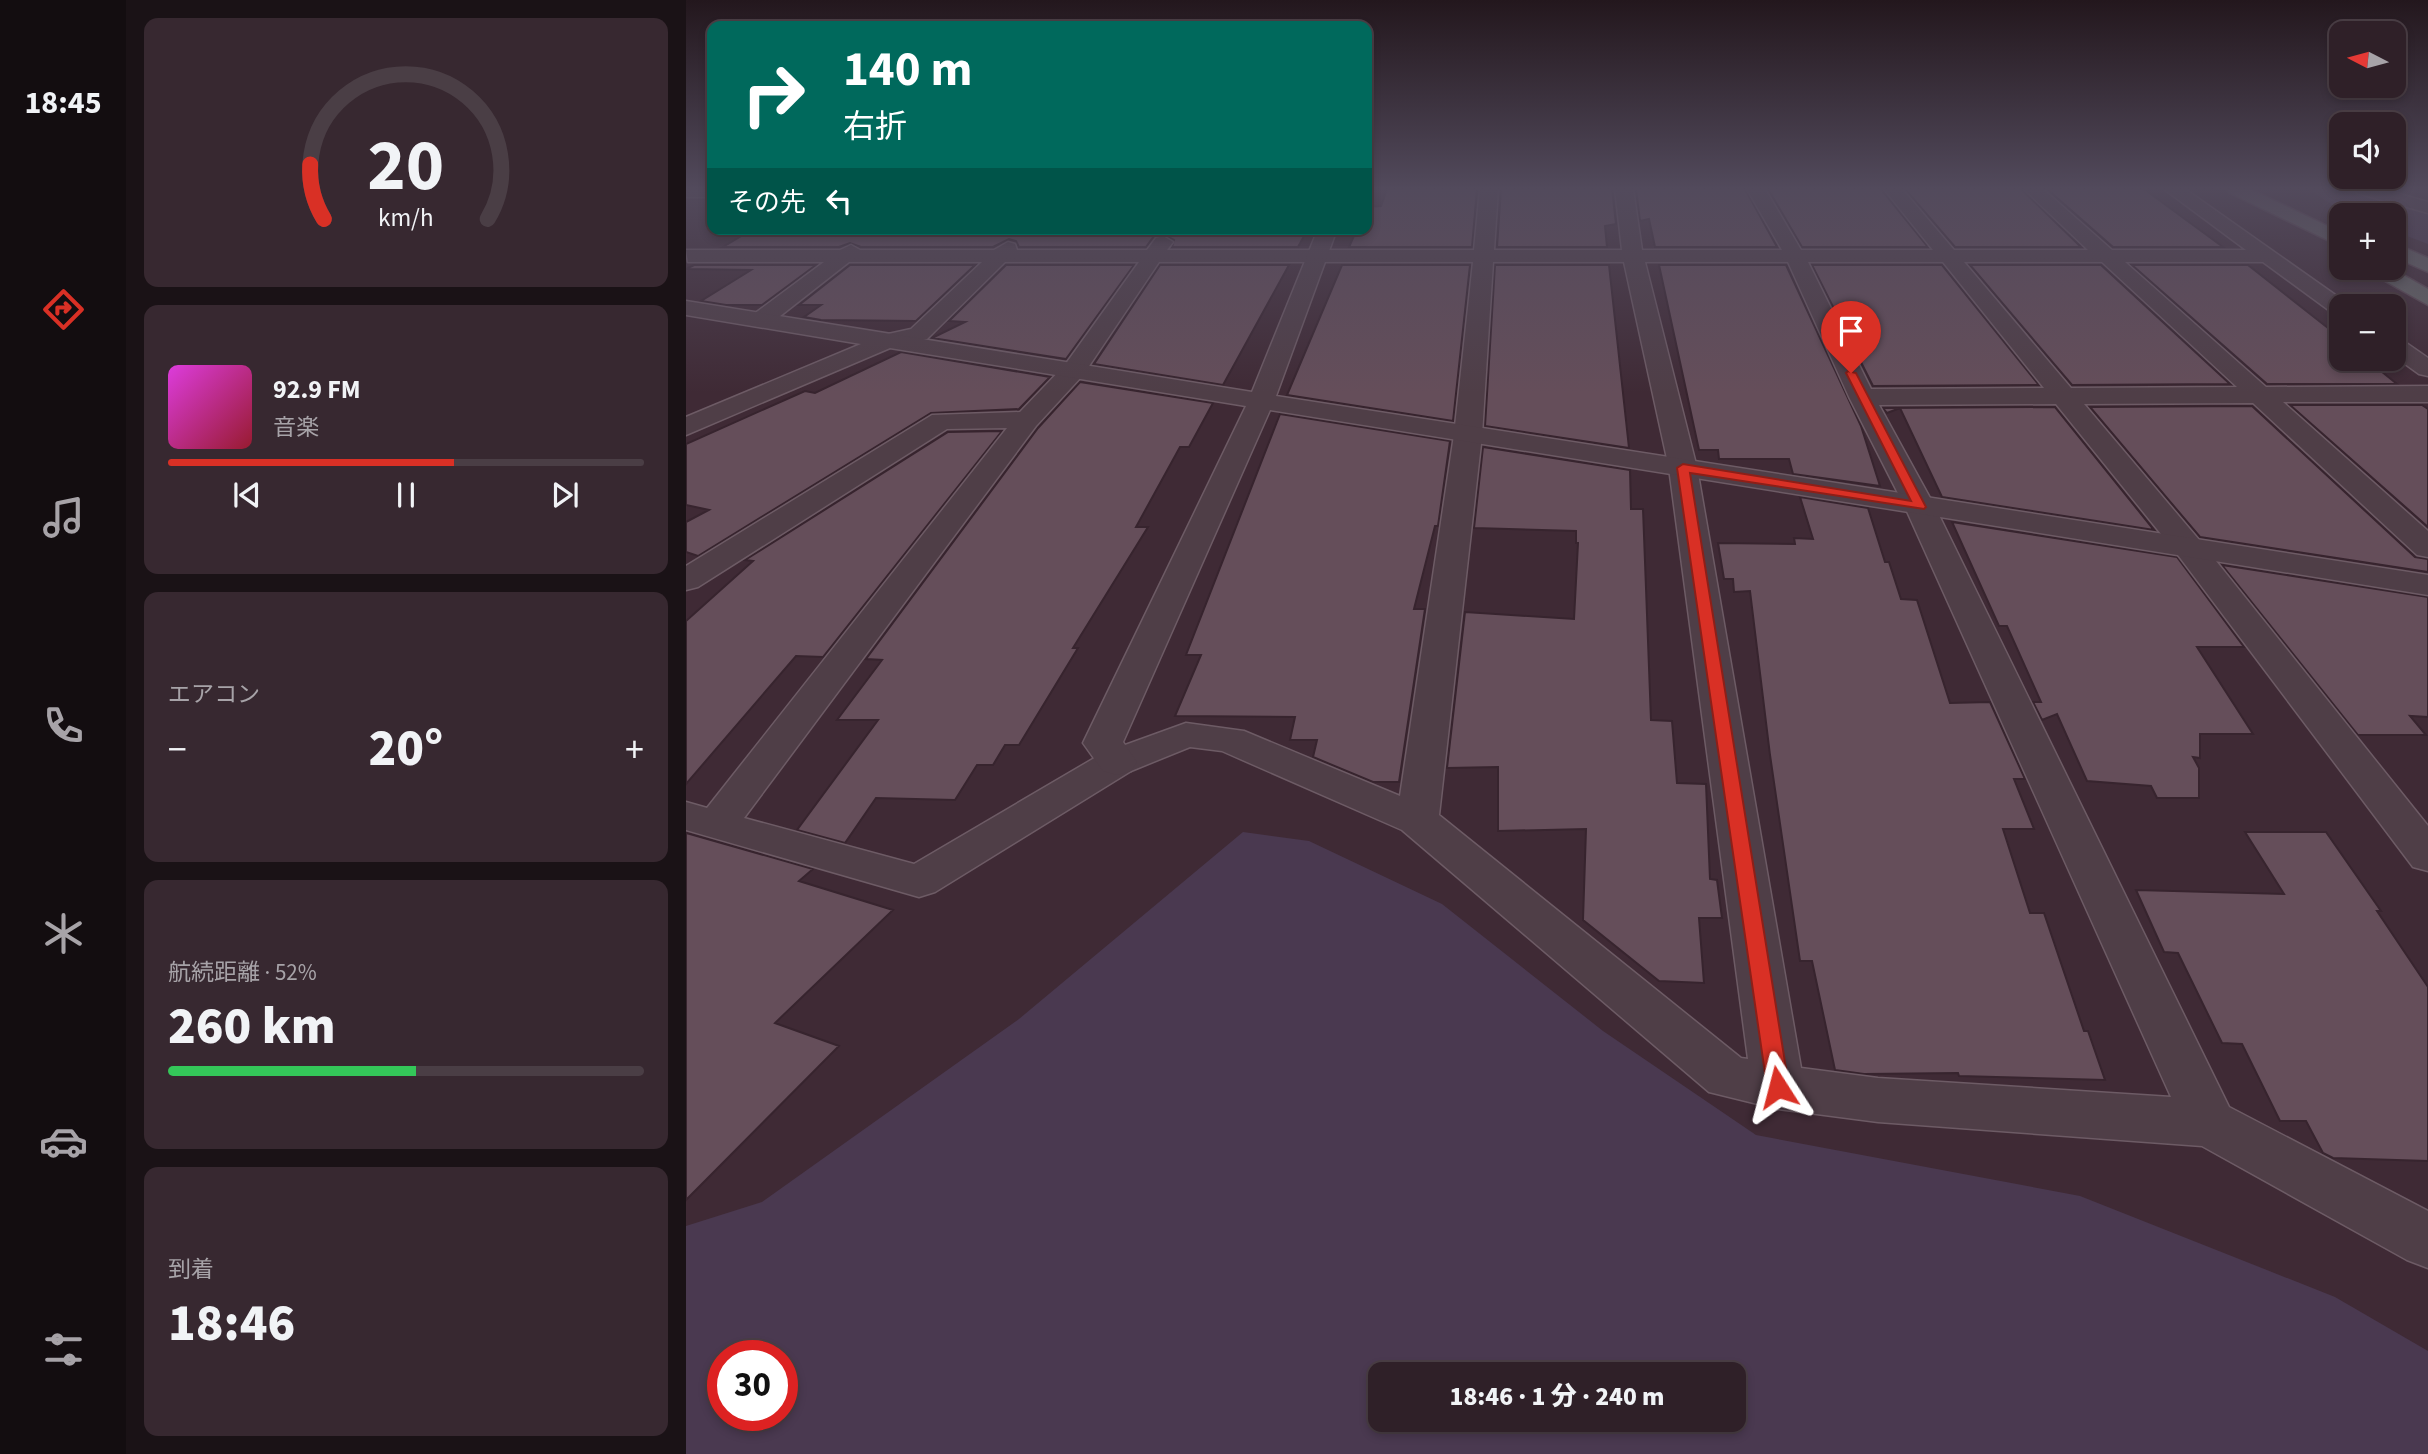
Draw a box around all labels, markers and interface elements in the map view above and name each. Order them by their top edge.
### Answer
north arrow [2329,21,2406,98]
map controls [2329,21,2406,371]
text: 140 m [843,35,972,105]
icon: right [728,49,819,140]
text: 18:45 [24,80,102,126]
text: 右折 [843,104,907,150]
button: sound [2329,112,2406,189]
text: 20 [368,114,444,218]
icon: left [820,182,858,220]
text: その先 [728,184,806,221]
text: km/h [378,199,434,235]
button: + [2329,203,2406,280]
icon: directions [39,285,88,334]
button: − [2329,294,2406,371]
pin [1821,301,1881,373]
icon: arrive [1832,312,1870,350]
text: 92.9 FM [273,371,361,408]
text: 音楽 [273,411,319,444]
icon: previous [228,476,266,514]
icon: pause [387,476,425,514]
icon: next [546,476,584,514]
icon: music [39,493,88,542]
text: エアコン [168,678,260,711]
icon: phone [39,701,88,750]
text: 20° [369,712,443,786]
text: − [168,723,187,777]
text: + [625,723,644,777]
icon: climate [39,909,88,958]
text: 航続距離 · 52% [168,956,317,989]
text: 260 km [168,990,336,1064]
position arrow [1741,1050,1815,1124]
icon: car [39,1117,88,1166]
text: 到着 [168,1253,214,1286]
text: 18:46 [168,1287,295,1361]
icon: filters [39,1325,88,1374]
speed limit sign: 30 [707,1340,798,1431]
text: 18:46 · 1 分 · 240 m [1450,1378,1664,1415]

